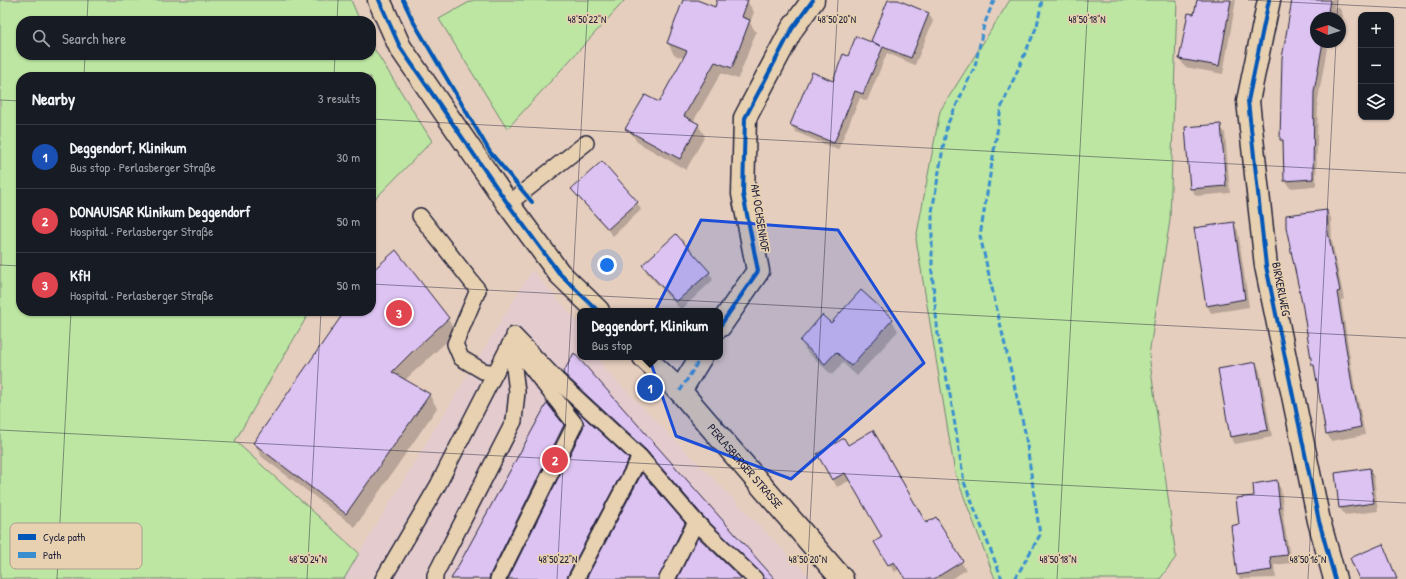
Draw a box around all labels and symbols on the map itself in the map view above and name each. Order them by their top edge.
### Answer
north arrow [1310,12,1346,48]
text: 48°50'22"N [568,13,606,26]
text: 48°50'20"N [818,13,856,26]
text: 48°50'18"N [1068,13,1106,26]
street label: AM OCHSENHOF [747,183,774,254]
your location [597,255,617,275]
street label: BIRKERLWEG [1268,261,1295,317]
pin: 3 [386,298,412,328]
pin: 1 [637,373,663,403]
street label: PERLASBERGER STRASSE [704,420,787,513]
pin: 2 [542,445,568,475]
legend [10,523,142,569]
text: Cycle path [43,530,86,544]
text: Path [43,548,61,562]
text: 48°50'24"N [289,553,327,566]
text: 48°50'22"N [539,553,577,566]
text: 48°50'20"N [789,553,827,566]
text: 48°50'18"N [1039,553,1077,566]
text: 48°50'16"N [1290,553,1326,566]

